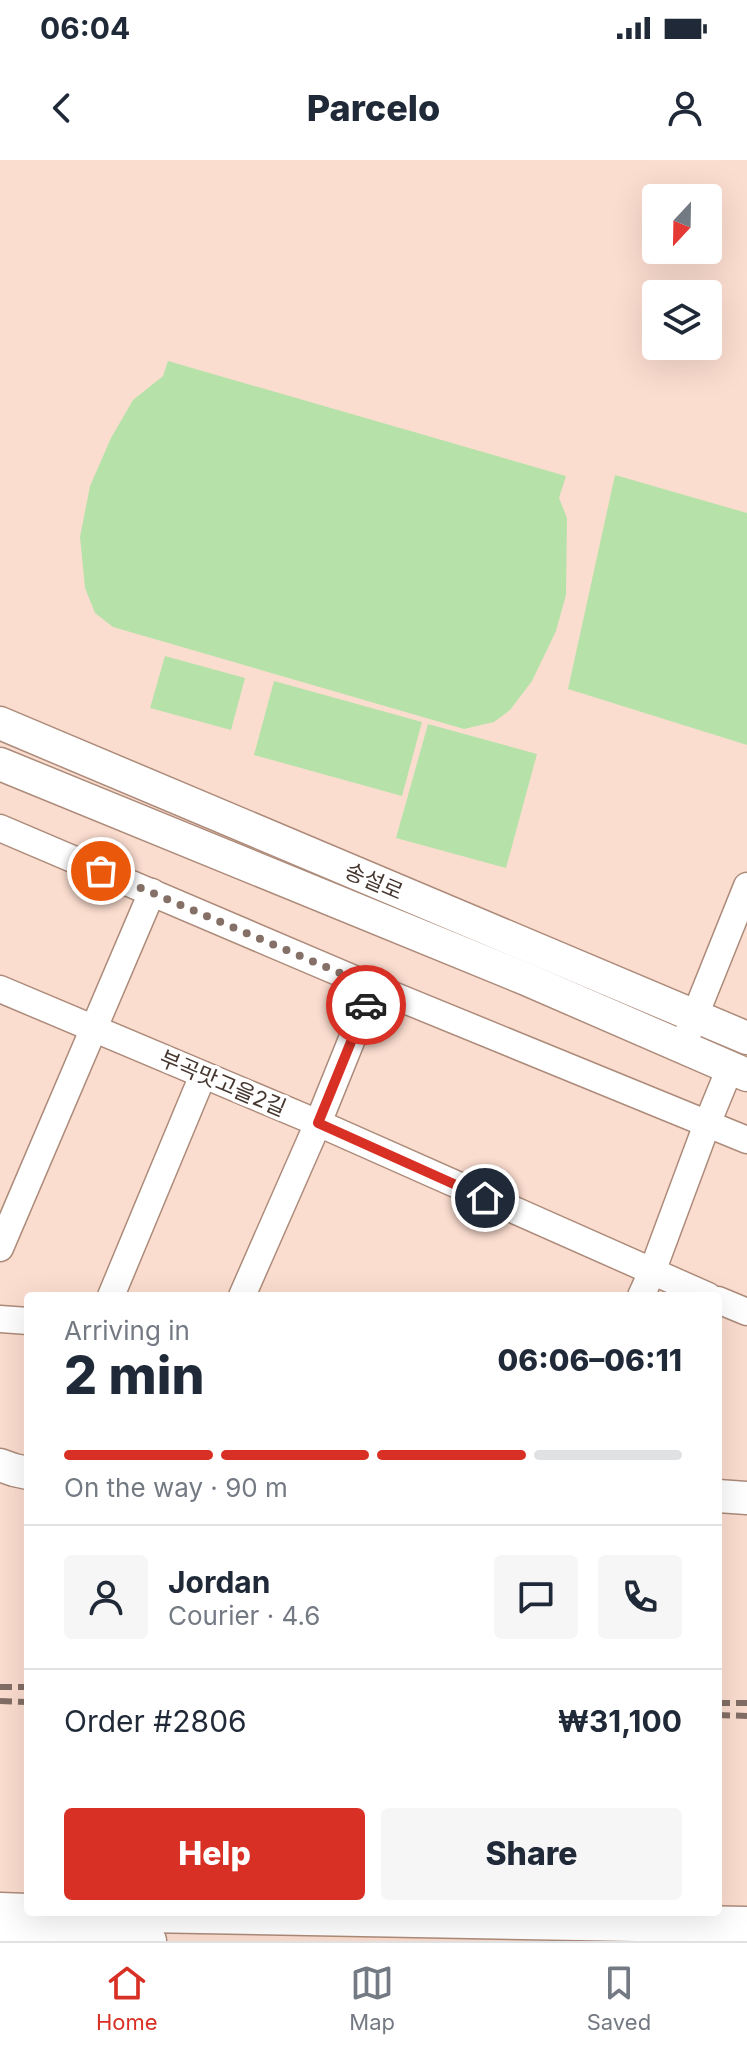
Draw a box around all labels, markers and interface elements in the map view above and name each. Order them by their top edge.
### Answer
text: 06:04 [40,10,130,46]
icon: back [40,86,84,130]
text: Parcelo [307,86,440,130]
icon: person [663,86,707,130]
north arrow [642,184,722,264]
map controls [642,184,722,360]
button: layers [642,280,722,360]
pin [67,837,135,905]
icon: bag [79,849,123,893]
street label: 송설로 [341,857,407,905]
courier [326,965,406,1045]
icon: car [344,983,388,1027]
street label: 부곡맛고을2길 [156,1045,290,1121]
pin [451,1164,519,1232]
icon: home [463,1176,507,1220]
text: Arriving in [64,1315,190,1346]
text: 06:06–06:11 [498,1342,682,1378]
text: 2 min [64,1344,205,1407]
text: On the way · 90 m [64,1472,288,1503]
button: person [64,1555,148,1639]
button: chat [494,1555,578,1639]
button: phone [598,1555,682,1639]
text: Jordan [168,1564,270,1600]
text: Courier · 4.6 [168,1600,320,1631]
text: Order #2806 [64,1703,247,1739]
text: ₩31,100 [558,1703,682,1739]
button: Help [64,1808,365,1900]
button: Share [381,1808,682,1900]
tab: Home [96,1961,158,2035]
tab: Map [349,1961,395,2035]
tab: Saved [587,1961,651,2035]

